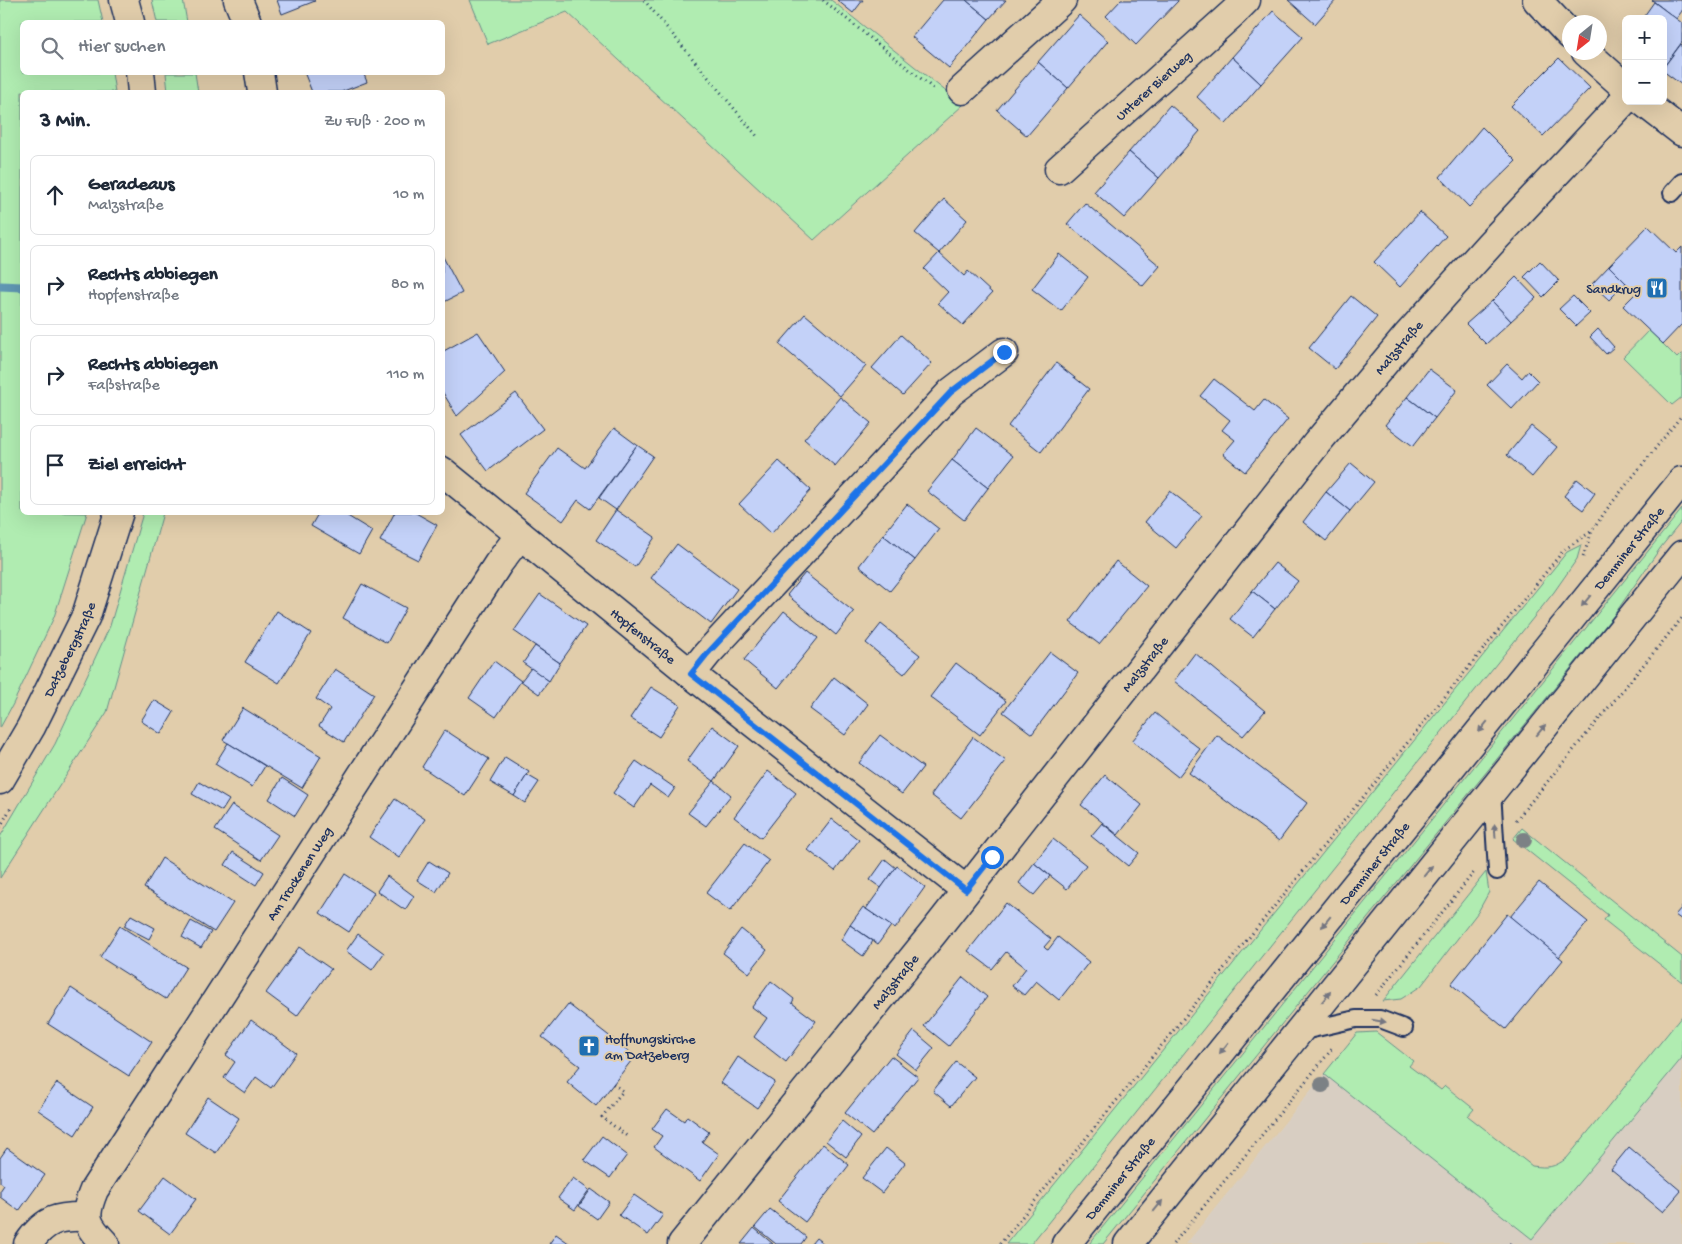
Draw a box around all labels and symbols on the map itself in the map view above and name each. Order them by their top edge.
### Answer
north arrow [1562,15,1607,60]
street label: Unterer Bierweg [1113,48,1196,125]
restaurant icon: Sandkrug [1645,276,1669,300]
place label: Sandkrug [1586,282,1641,299]
street label: Malzstraße [1372,317,1428,379]
route end [993,341,1016,364]
street label: Demminer Straße [1591,503,1669,595]
one-way arrow [1580,594,1591,607]
street label: Datzebergstraße [41,600,101,701]
street label: Hopfenstraße [606,605,679,669]
street label: Malzstraße [1119,633,1174,696]
one-way arrow [1478,721,1489,734]
one-way arrow [1535,724,1546,737]
street label: Demminer Straße [1336,819,1415,910]
one-way arrow [1490,822,1498,838]
street label: Am Trockenen Weg [264,824,337,925]
route start [981,846,1004,869]
one-way arrow [1422,865,1433,878]
one-way arrow [1321,915,1332,928]
street label: Malzstraße [869,951,924,1014]
one-way arrow [1320,991,1331,1004]
one-way arrow [1371,1017,1387,1025]
place label: Hoffnungskirche am Datzeberg [605,1032,696,1065]
church icon: Hoffnungskirche am Datzeberg [577,1034,601,1058]
one-way arrow [1219,1041,1230,1054]
street label: Demminer Straße [1082,1134,1161,1225]
one-way arrow [1153,1200,1164,1213]

